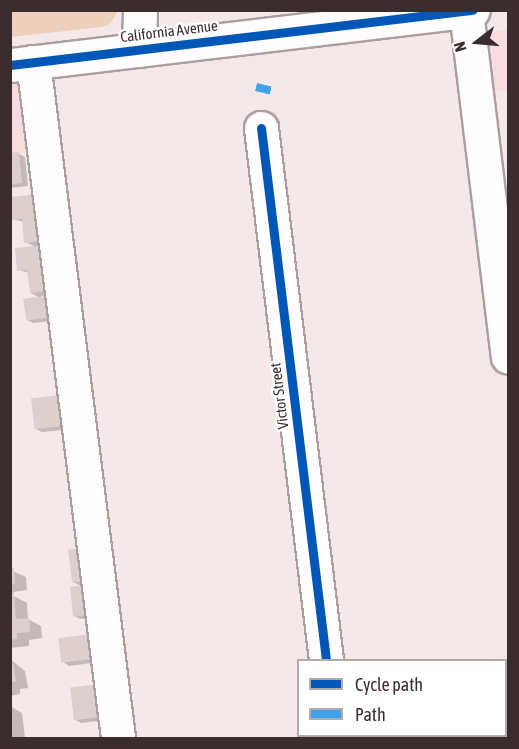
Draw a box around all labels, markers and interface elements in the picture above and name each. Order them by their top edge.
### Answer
north arrow [447,12,507,72]
street label: California Avenue [119,16,219,46]
text: N [450,40,470,54]
street label: Victor Street [266,362,292,430]
legend [297,659,507,737]
text: Cycle path [355,674,423,695]
text: Path [355,704,386,725]

